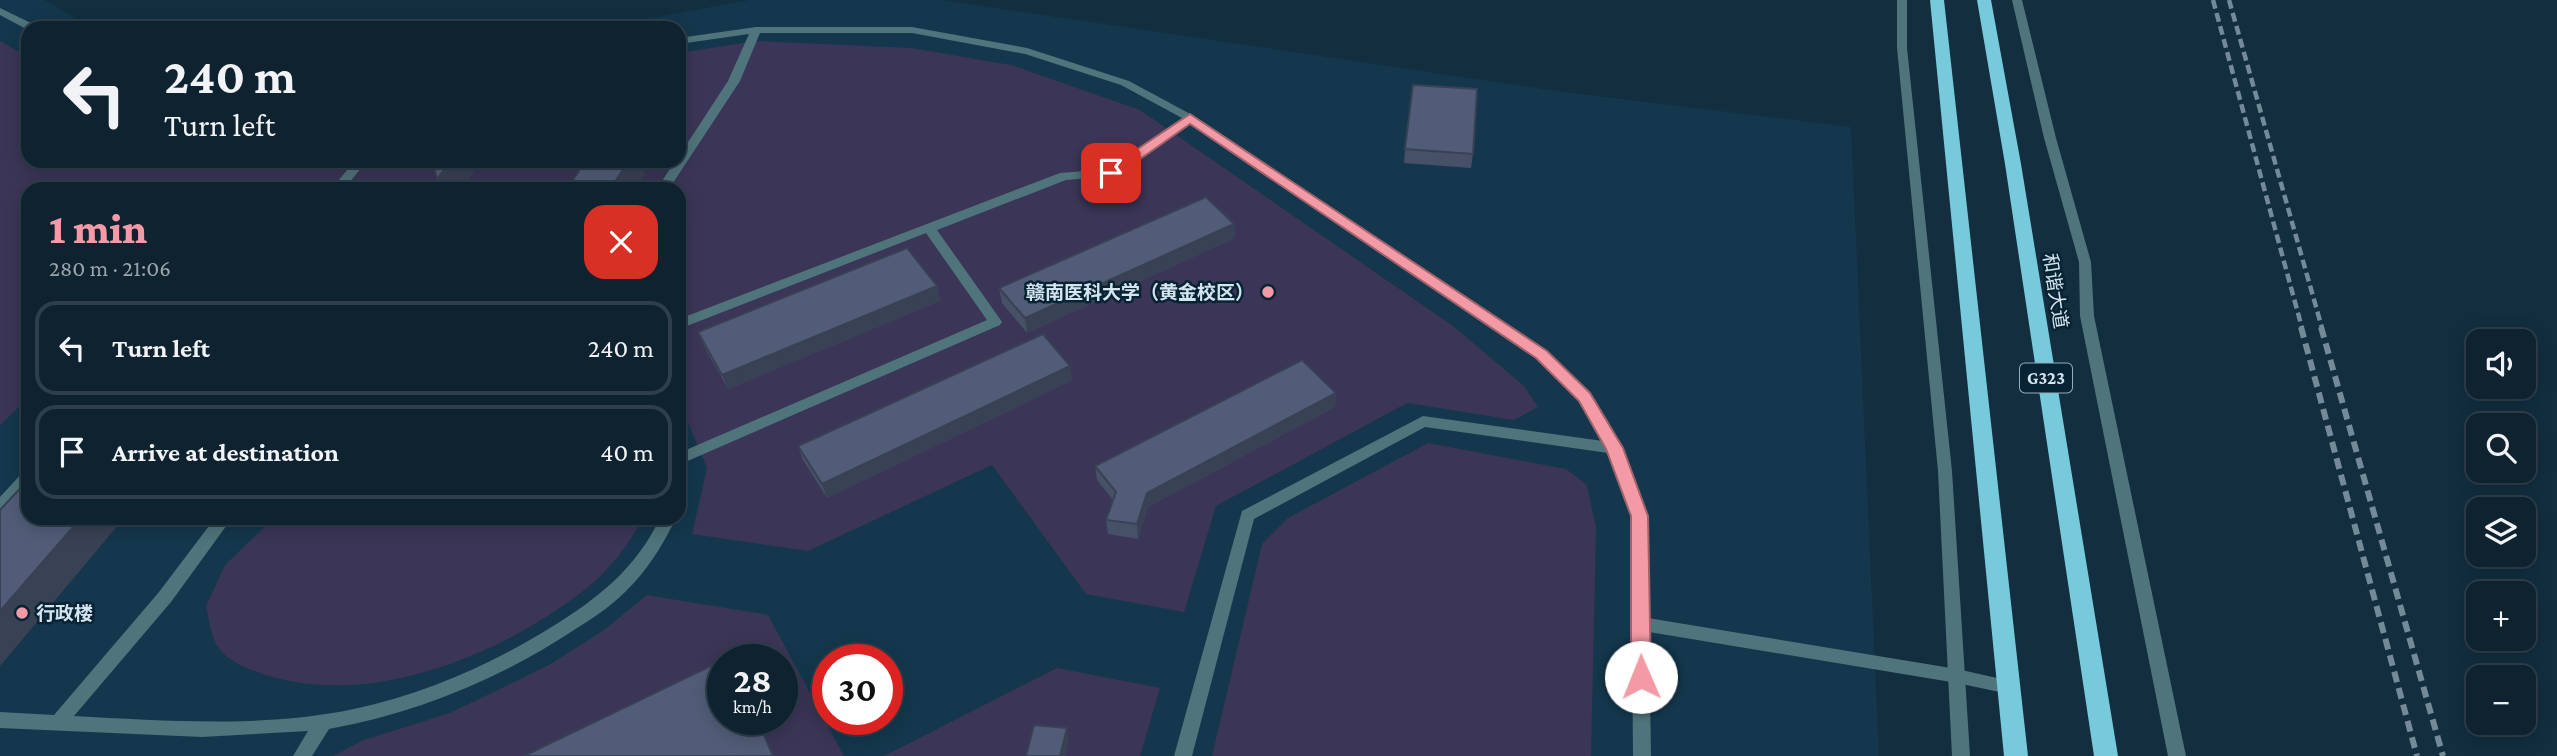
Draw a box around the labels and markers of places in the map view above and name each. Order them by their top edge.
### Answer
pin [1081,143,1141,203]
place label: 赣南医科大学（黄金校区） [1026,282,1254,303]
marker: 赣南医科大学（黄金校区） [1260,284,1276,300]
place label: 行政楼 [36,603,93,624]
marker: 行政楼 [14,605,30,621]

